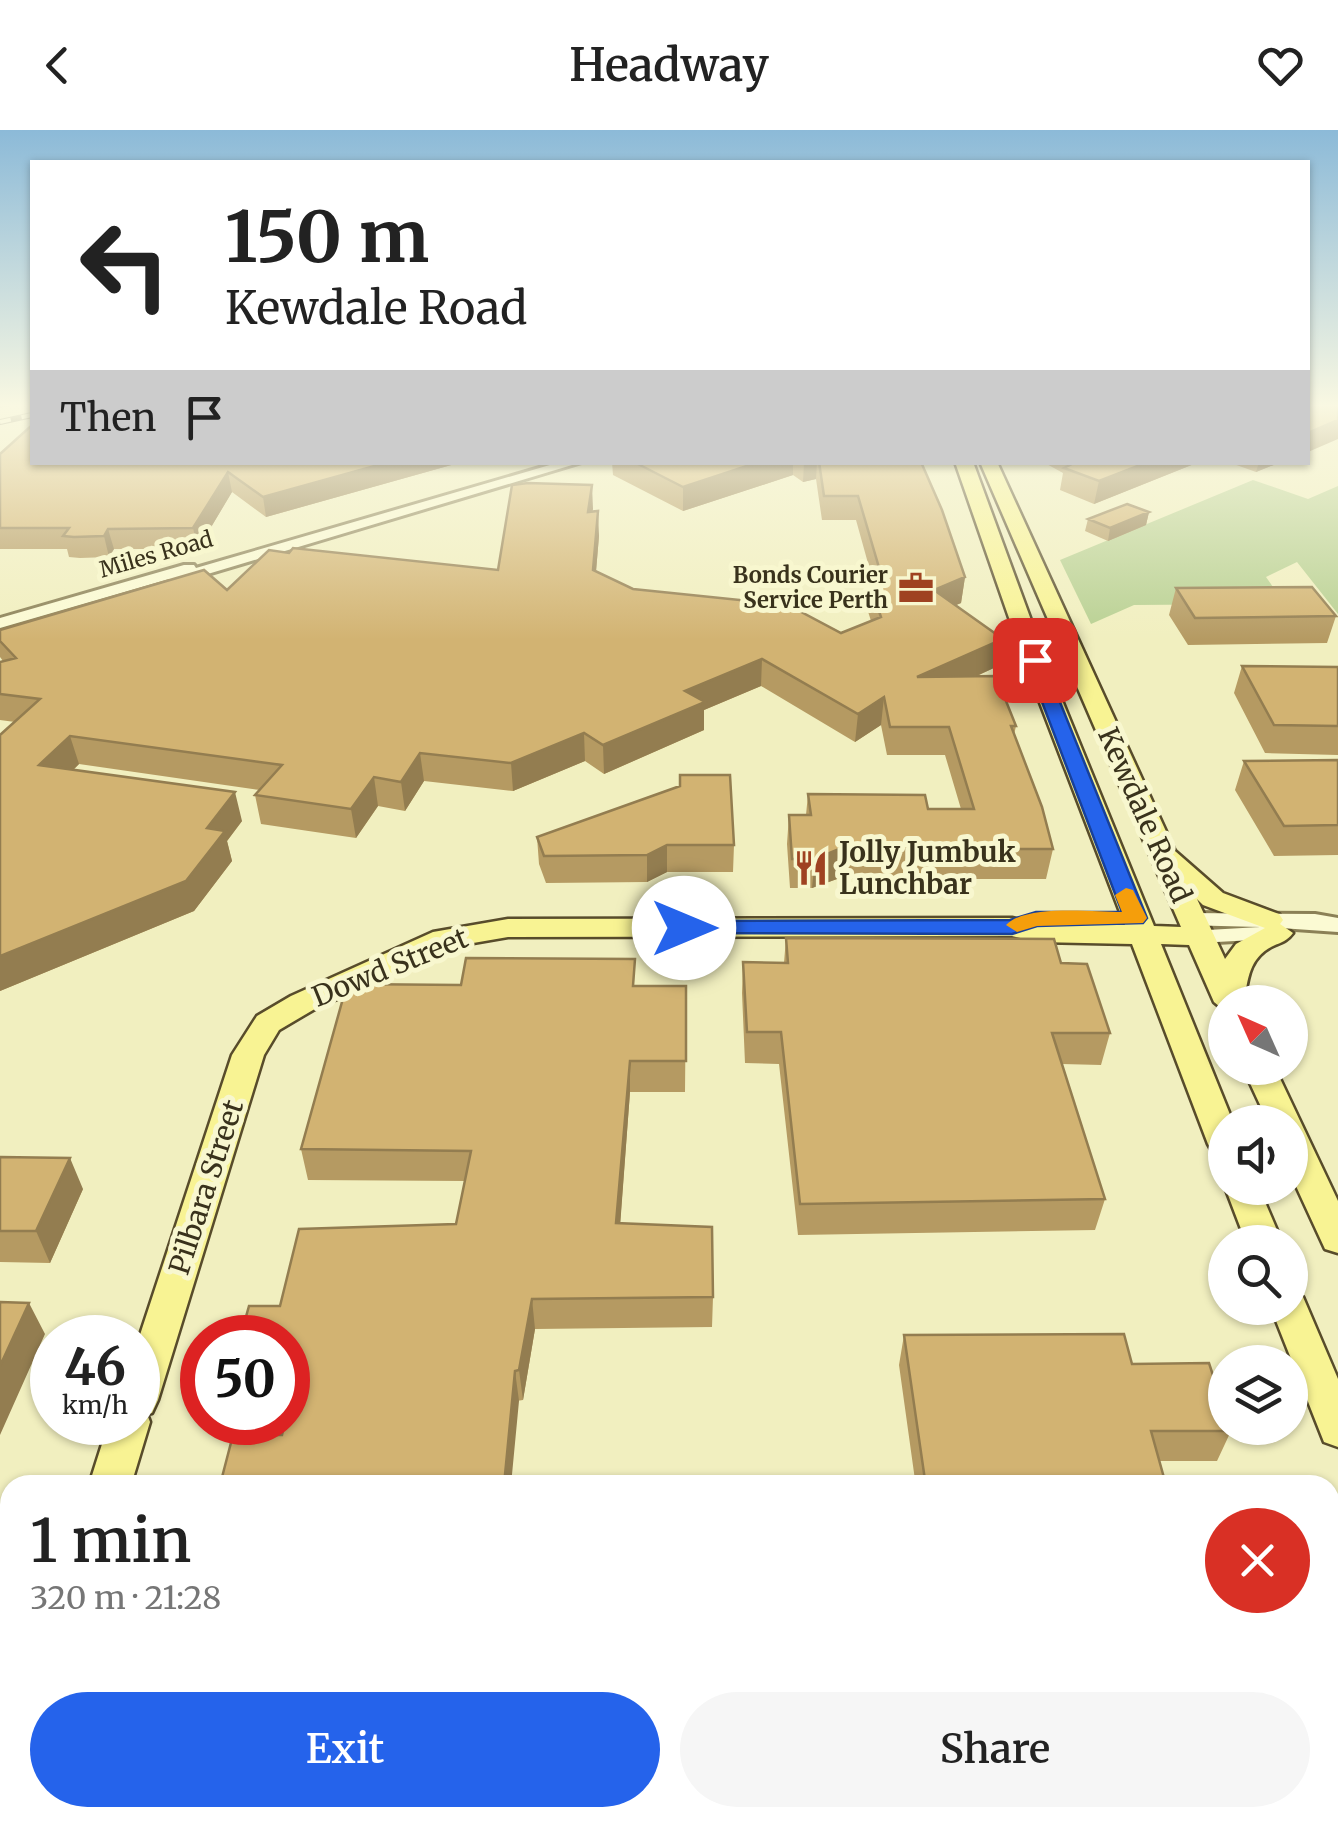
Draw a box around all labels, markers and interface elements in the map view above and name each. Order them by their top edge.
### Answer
text: Headway [569,37,769,93]
icon: back [30,38,85,93]
icon: heart [1253,38,1308,93]
text: 150 m [225,193,429,281]
icon: left [60,200,190,330]
text: Kewdale Road [225,280,527,336]
icon: arrive [177,390,232,445]
text: Then [60,394,157,441]
street label: Miles Road [96,524,216,584]
place label: Bonds Courier Service Perth [733,561,888,614]
office icon: Bonds Courier Service Perth [897,569,935,607]
pin [993,618,1078,703]
icon: arrive [1008,633,1063,688]
street label: Kewdale Road [1090,722,1200,908]
place label: Jolly Jumbuk Lunchbar [838,834,1017,902]
restaurant icon: Jolly Jumbuk Lunchbar [792,849,830,887]
position arrow [632,876,736,980]
street label: Dowd Street [307,919,473,1015]
north arrow [1208,985,1308,1085]
map controls [1208,985,1308,1445]
street label: Pilbara Street [161,1095,251,1279]
button: sound [1208,1105,1308,1205]
button: search [1208,1225,1308,1325]
speed limit sign: 50 [180,1315,310,1445]
text: 46 [64,1336,126,1399]
button: layers [1208,1345,1308,1445]
text: km/h [62,1389,128,1421]
text: 1 min [30,1503,191,1578]
button: close [1205,1508,1310,1613]
text: 320 m · 21:28 [30,1578,221,1618]
button: Exit [30,1692,660,1807]
button: Share [680,1692,1310,1807]

